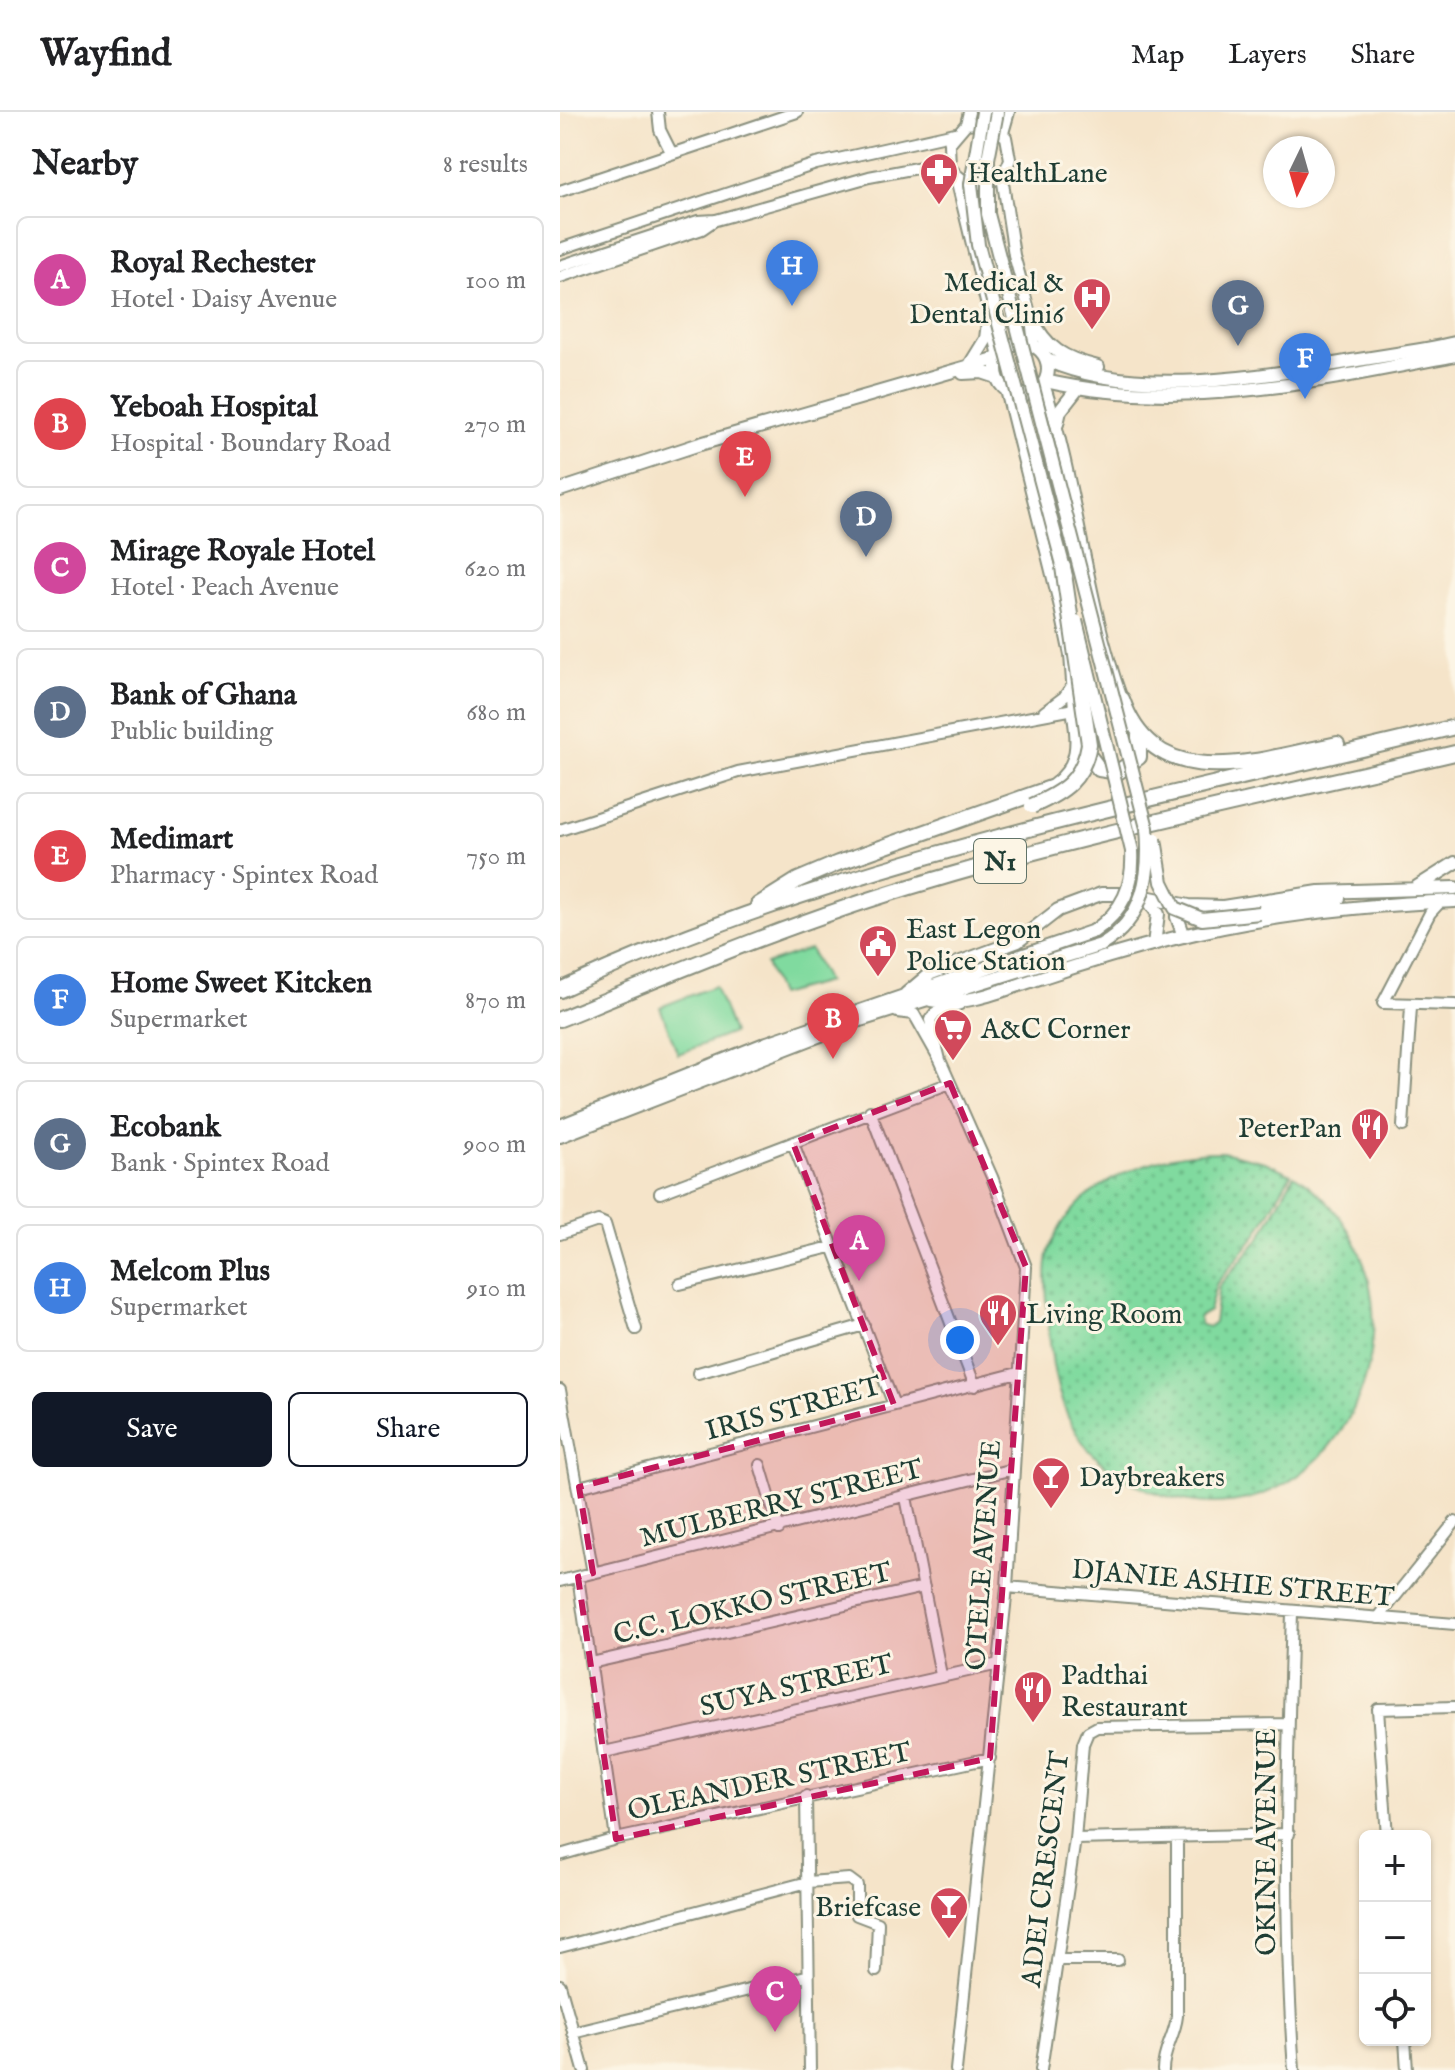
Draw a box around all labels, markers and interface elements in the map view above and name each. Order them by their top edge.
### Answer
text: Wayfind [40,31,171,79]
text: Map [1131,38,1184,73]
text: Layers [1228,38,1307,73]
text: Share [1351,38,1415,73]
north arrow [1263,136,1335,208]
text: Nearby [32,143,138,186]
text: 8 results [443,148,528,181]
pharmacy icon: HealthLane [918,151,960,206]
place label: HealthLane [967,157,1108,192]
pin: H [766,240,818,306]
text: Royal Rechester [110,245,315,283]
text: A [51,264,69,297]
text: 100 m [465,264,526,297]
place label: Medical & Dental Clini6 [909,266,1065,333]
hospital icon: Medical & Dental Clini6 [1071,276,1113,331]
pin: G [1212,280,1264,346]
text: Hotel · Daisy Avenue [110,283,337,316]
pin: F [1279,333,1331,399]
text: Yeboah Hospital [110,389,318,427]
text: B [51,408,69,441]
text: 270 m [463,408,526,441]
text: Hospital · Boundary Road [110,427,391,460]
pin: E [719,431,771,497]
pin: D [840,491,892,557]
text: Mirage Royale Hotel [110,533,375,571]
text: C [51,552,69,585]
text: 620 m [464,552,526,585]
text: Hotel · Peach Avenue [110,571,339,604]
text: Bank of Ghana [110,677,297,715]
text: D [50,696,70,729]
text: 680 m [466,696,526,729]
text: Public building [110,715,273,748]
text: Medimart [110,821,233,859]
road number: N1 [974,839,1026,883]
text: E [51,840,69,873]
text: 750 m [466,840,526,873]
text: Pharmacy · Spintex Road [110,859,378,892]
place label: East Legon Police Station [906,913,1066,980]
public building icon: East Legon Police Station [857,923,899,978]
text: Home Sweet Kitcken [110,965,372,1003]
text: F [52,984,68,1017]
text: 870 m [465,984,526,1017]
pin: B [807,993,859,1059]
text: Supermarket [110,1003,248,1036]
supermarket icon: A&C Corner [932,1007,974,1062]
place label: A&C Corner [980,1013,1130,1048]
restaurant icon: PeterPan [1349,1106,1391,1161]
text: Ecobank [110,1109,221,1147]
place label: PeterPan [1238,1112,1342,1147]
text: G [50,1128,70,1161]
text: 900 m [463,1128,526,1161]
text: Bank · Spintex Road [110,1147,329,1180]
pin: A [833,1215,885,1281]
text: Melcom Plus [110,1253,270,1291]
text: H [49,1272,71,1305]
text: 910 m [467,1272,526,1305]
text: Supermarket [110,1291,248,1324]
restaurant icon: Living Room [977,1292,1019,1347]
place label: Living Room [1026,1298,1182,1333]
your location [940,1320,980,1360]
street label: IRIS STREET [702,1369,886,1450]
button: Save [32,1392,272,1467]
button: Share [288,1392,528,1467]
street label: OTELE AVENUE [959,1439,1010,1672]
street label: MULBERRY STREET [637,1452,927,1556]
bar icon: Daybreakers [1030,1455,1072,1510]
place label: Daybreakers [1079,1461,1225,1496]
street label: DJANIE ASHIE STREET [1070,1553,1396,1616]
street label: C.C. LOKKO STREET [610,1555,896,1653]
street label: SUYA STREET [697,1647,897,1726]
place label: Padthai Restaurant [1061,1659,1188,1726]
restaurant icon: Padthai Restaurant [1012,1669,1054,1724]
street label: OKINE AVENUE [1250,1728,1285,1956]
street label: OLEANDER STREET [624,1735,915,1830]
street label: ADEI CRESCENT [1015,1749,1078,1990]
map controls [1359,1830,1431,2046]
button: + [1359,1830,1431,1902]
bar icon: Briefcase [928,1885,970,1940]
place label: Briefcase [815,1891,921,1926]
button: − [1359,1902,1431,1974]
pin: C [749,1966,801,2032]
button: locate [1359,1974,1431,2046]

